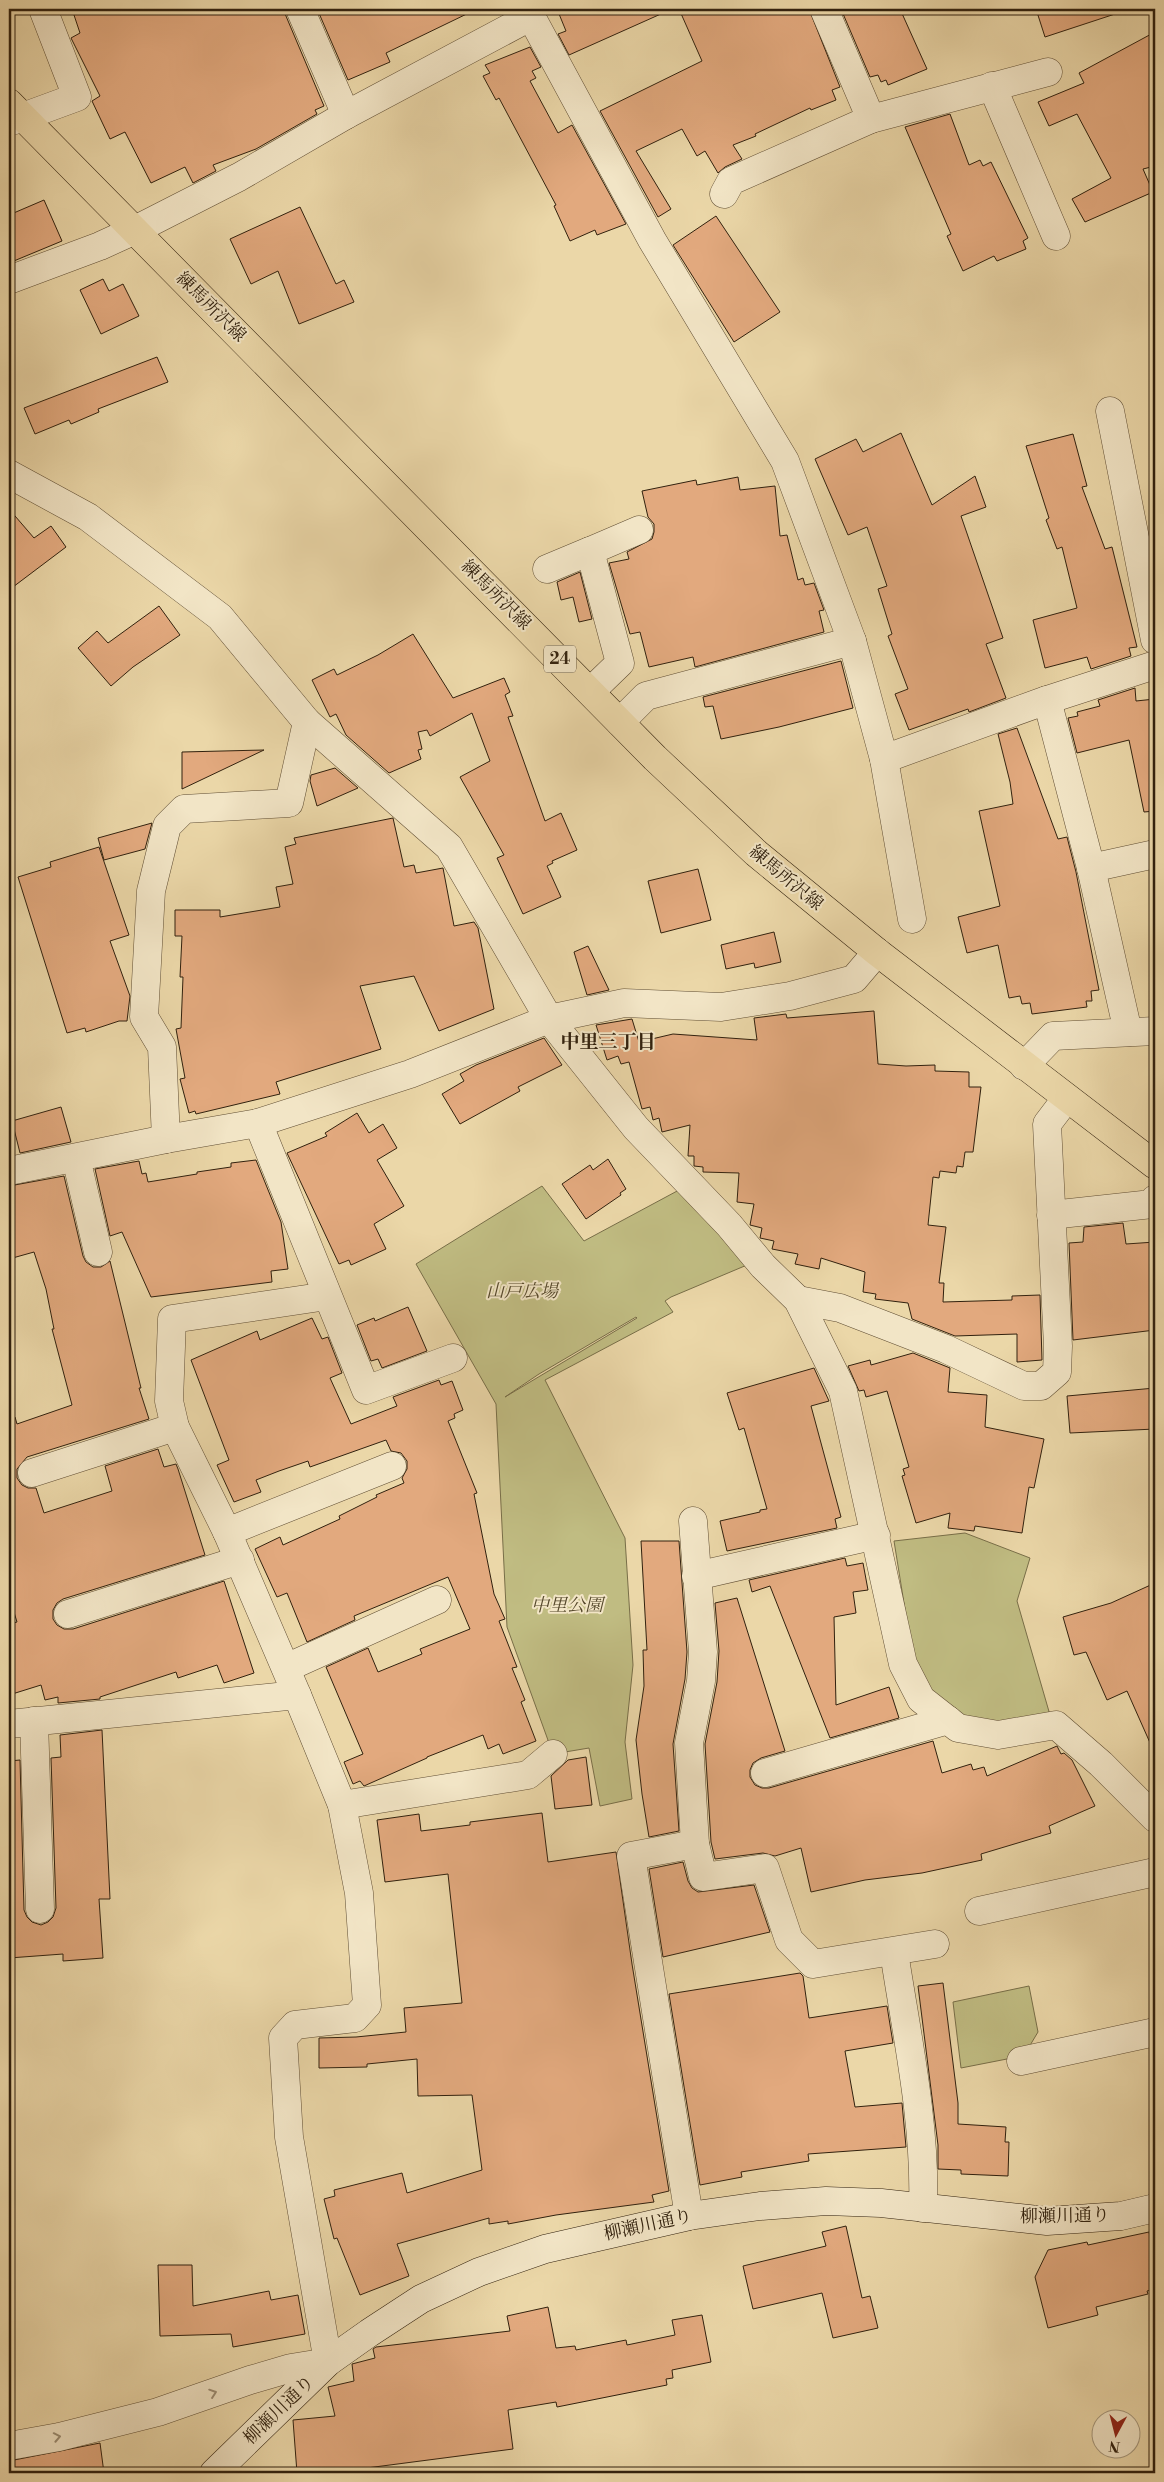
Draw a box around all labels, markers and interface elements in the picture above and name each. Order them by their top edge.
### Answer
street label: 練馬所沢線 [171,267,251,347]
street label: 練馬所沢線 [456,555,536,635]
road number: 24 [544,646,576,672]
street label: 練馬所沢線 [744,840,828,916]
district label: 中里三丁目 [560,1030,656,1054]
park label: 山戸広場 [486,1280,560,1303]
park label: 中里公園 [531,1594,606,1617]
street label: 柳瀬川通り [602,2204,694,2246]
street label: 柳瀬川通り [1020,2204,1110,2228]
street label: 柳瀬川通り [239,2370,319,2450]
one-way arrow [208,2389,217,2399]
north arrow [1092,2410,1142,2460]
one-way arrow [52,2433,61,2443]
text: N [1108,2436,1121,2456]

